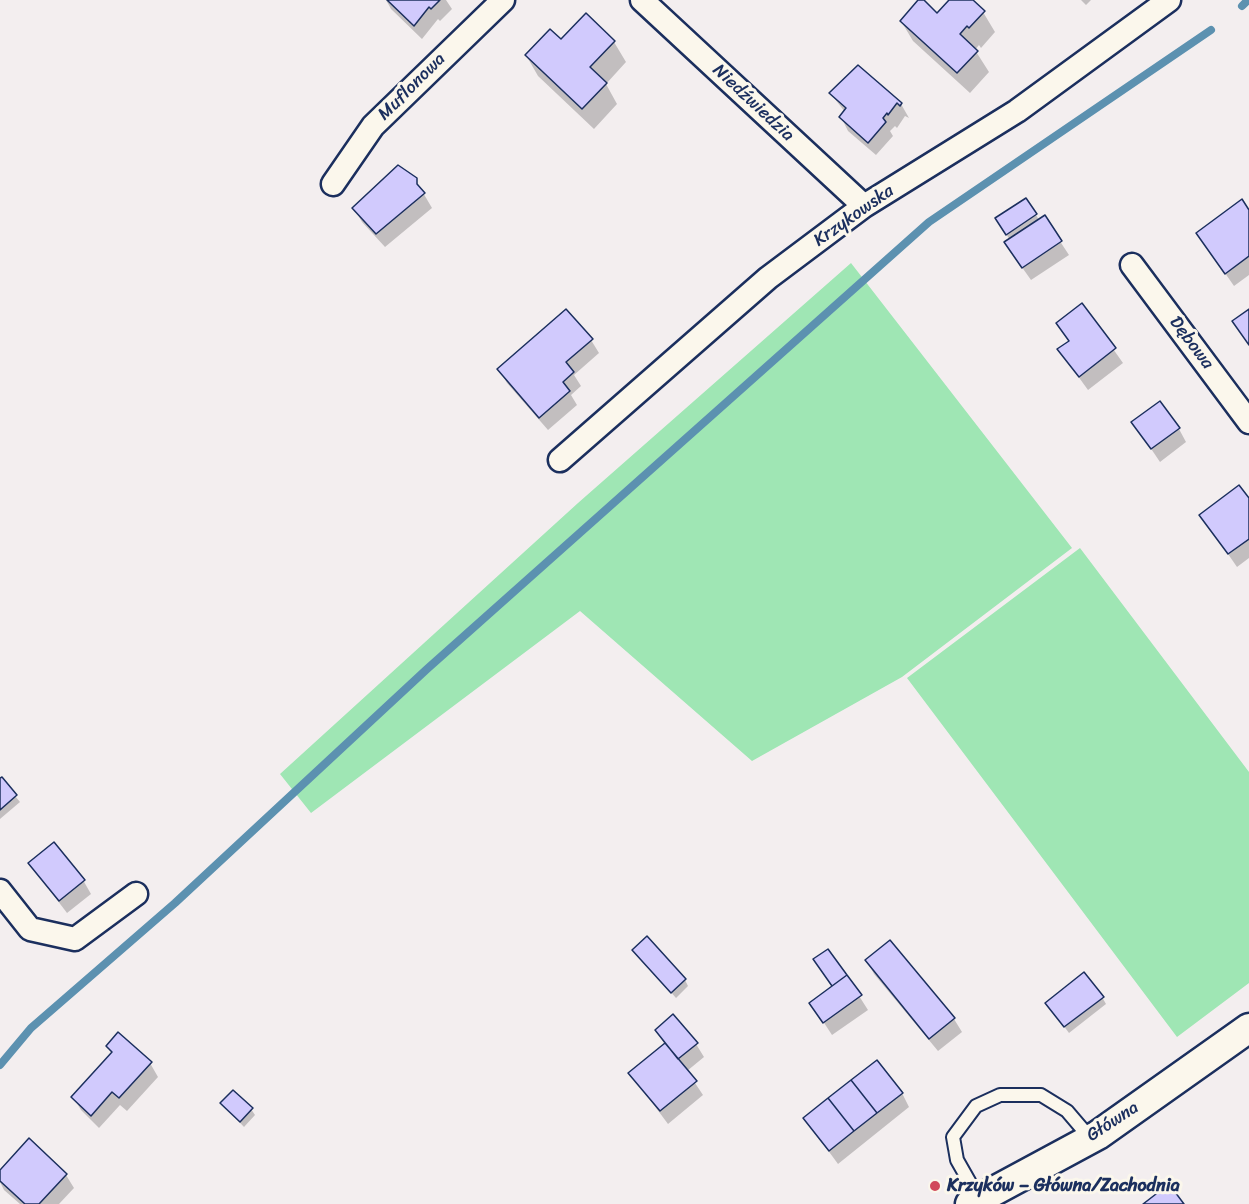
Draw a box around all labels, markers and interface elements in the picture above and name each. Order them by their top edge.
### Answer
street label: Muflonowa [374,49,450,125]
street label: Niedźwiedzia [708,60,798,146]
street label: Krzykowska [810,180,898,252]
street label: Dębowa [1164,312,1218,374]
street label: Główna [1083,1097,1143,1147]
place label: Krzyków – Główna/Zachodnia [947,1175,1180,1197]
marker: Krzyków – Główna/Zachodnia [928,1179,942,1193]

